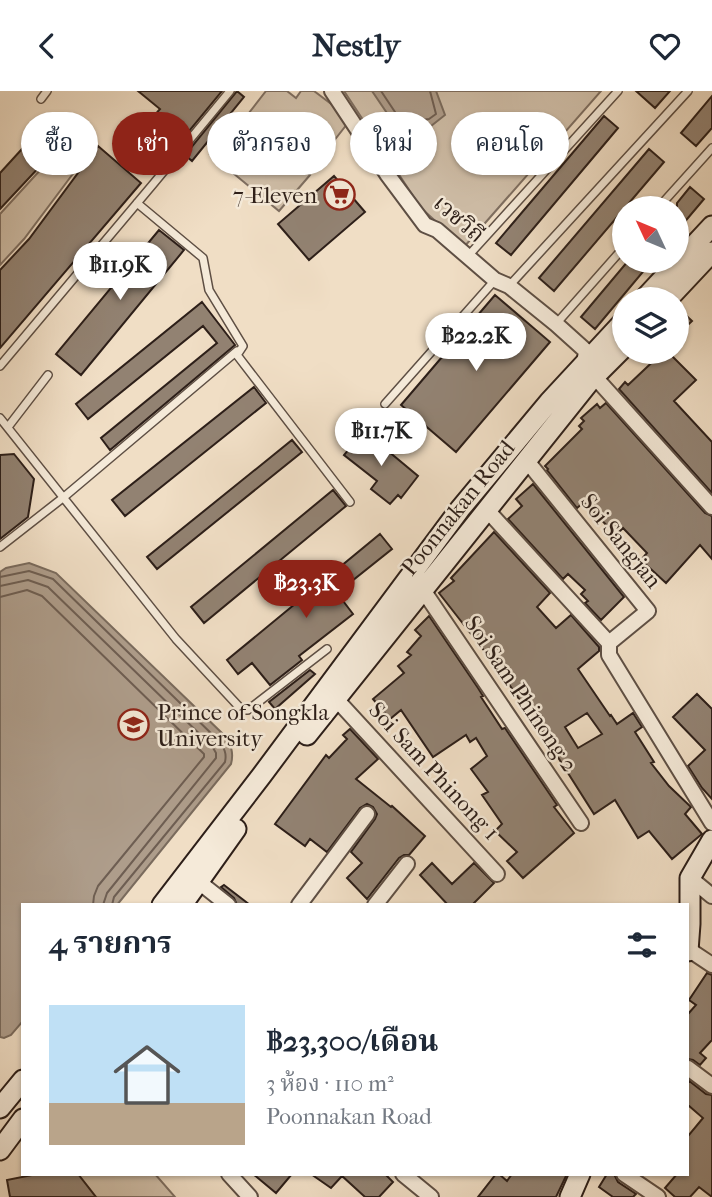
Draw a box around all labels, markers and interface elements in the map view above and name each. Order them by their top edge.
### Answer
icon: back [28,27,66,65]
text: Nestly [312,27,400,64]
icon: heart [646,27,684,65]
chip: ซื้อ [21,112,98,175]
chip: เช่า [112,112,193,175]
chip: ตัวกรอง [207,112,336,175]
chip: ใหม่ [350,112,437,175]
chip: คอนโด [451,112,569,175]
supermarket icon: 7-Eleven [323,178,357,212]
place label: 7-Eleven [233,182,318,209]
street label: เวชวิถี [428,189,490,249]
north arrow [612,196,690,273]
map controls [612,196,689,364]
pin: ฿11.9K [63,243,177,302]
text: ฿11.9K [89,251,151,278]
button: layers [612,287,689,364]
pin: ฿22.2K [419,313,533,373]
text: ฿22.2K [441,322,511,349]
pin: ฿11.7K [324,409,438,468]
text: ฿11.7K [351,417,411,444]
street label: Poonnakan Road [395,435,521,581]
street label: Soi Sangjan [575,488,668,594]
pin: ฿23.3K [249,561,363,620]
text: ฿23.3K [274,569,338,596]
street label: Soi Sam Phinong 2 [459,611,583,777]
street label: Soi Sam Phinong 1 [363,696,505,846]
place label: Prince of Songkla University [157,699,329,752]
school or university icon: Prince of Songkla University [117,708,151,742]
text: 4 รายการ [49,926,172,961]
icon: filters [623,926,661,964]
text: ฿23,300/เดือน [266,1024,438,1059]
icon: home [105,1033,189,1117]
text: 3 ห้อง · 110 m² [266,1070,394,1097]
text: Poonnakan Road [266,1103,432,1130]

